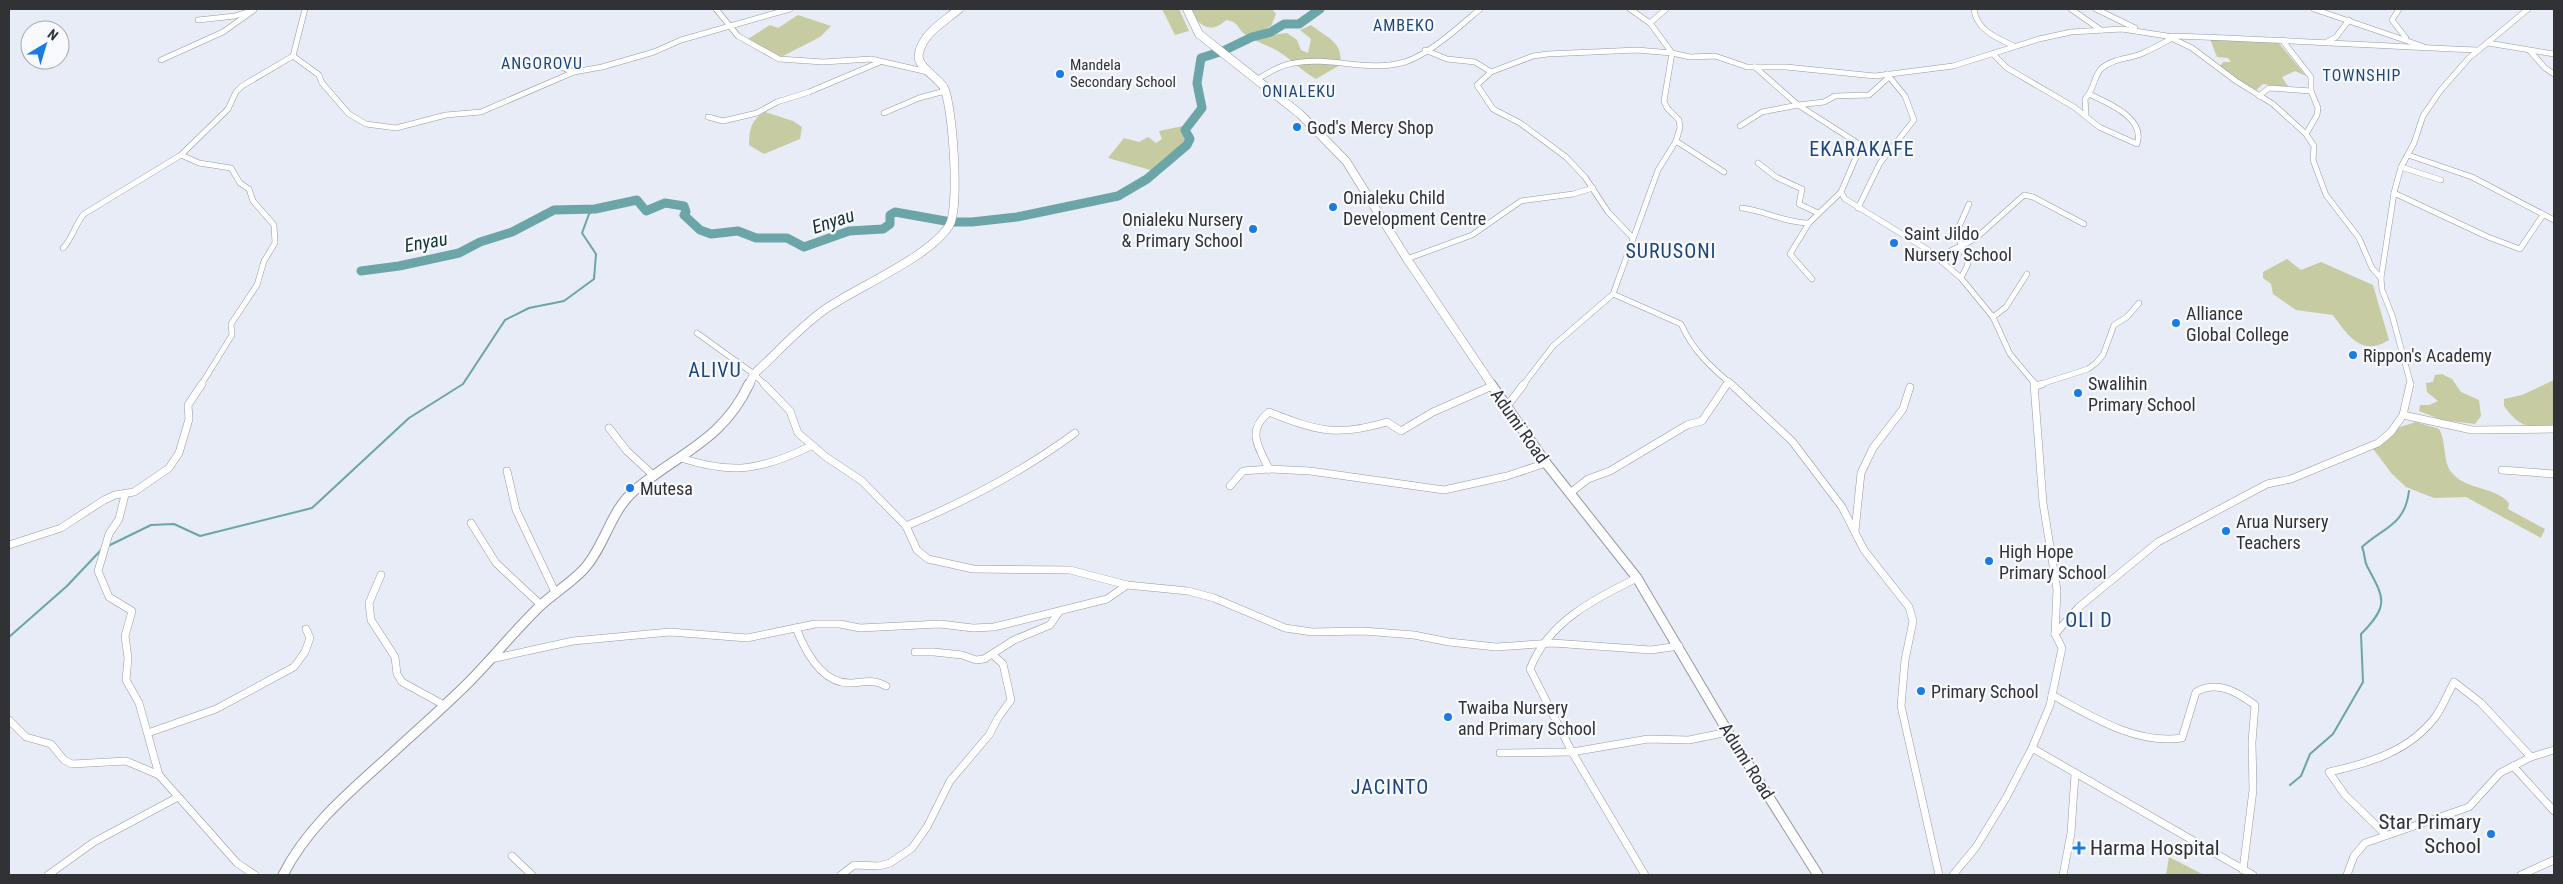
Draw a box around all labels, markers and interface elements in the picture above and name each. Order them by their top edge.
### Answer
district label: AMBEKO [1373,16,1435,35]
north arrow [20,20,70,70]
text: N [45,26,61,44]
district label: ANGOROVU [501,54,583,73]
place label: Mandela Secondary School [1070,56,1176,91]
district label: TOWNSHIP [2323,66,2401,85]
marker: Mandela Secondary School [1054,68,1066,80]
district label: ONIALEKU [1262,82,1336,101]
place label: God's Mercy Shop [1307,117,1434,138]
marker: God's Mercy Shop [1291,121,1303,133]
district label: EKARAKAFE [1809,137,1915,161]
place label: Onialeku Child Development Centre [1343,187,1486,229]
marker: Onialeku Child Development Centre [1327,201,1339,213]
water label: Enyau [809,203,857,239]
place label: Onialeku Nursery & Primary School [1122,209,1243,251]
marker: Onialeku Nursery & Primary School [1247,223,1259,235]
place label: Saint Jildo Nursery School [1904,223,2012,265]
water label: Enyau [403,227,449,257]
marker: Saint Jildo Nursery School [1888,237,1900,249]
district label: SURUSONI [1625,239,1717,263]
place label: Alliance Global College [2186,303,2289,345]
marker: Alliance Global College [2170,317,2182,329]
place label: Rippon's Academy [2363,345,2492,366]
marker: Rippon's Academy [2347,349,2359,361]
district label: ALIVU [688,358,742,382]
place label: Swalihin Primary School [2088,373,2196,415]
street label: Adumi Road [1487,385,1553,467]
marker: Swalihin Primary School [2072,387,2084,399]
place label: Mutesa [640,478,693,499]
marker: Mutesa [624,482,636,494]
place label: Arua Nursery Teachers [2236,511,2329,553]
marker: Arua Nursery Teachers [2220,525,2232,537]
place label: High Hope Primary School [1999,541,2107,583]
marker: High Hope Primary School [1983,555,1995,567]
district label: OLI D [2065,608,2113,632]
place label: Primary School [1931,681,2039,702]
marker: Primary School [1915,685,1927,697]
place label: Twaiba Nursery and Primary School [1458,697,1596,739]
marker: Twaiba Nursery and Primary School [1442,711,1454,723]
street label: Adumi Road [1715,719,1779,803]
district label: JACINTO [1351,775,1429,799]
place label: Star Primary School [2379,810,2481,858]
marker: Star Primary School [2485,828,2497,840]
place label: Harma Hospital [2090,836,2220,860]
marker: Harma Hospital [2072,841,2086,855]

